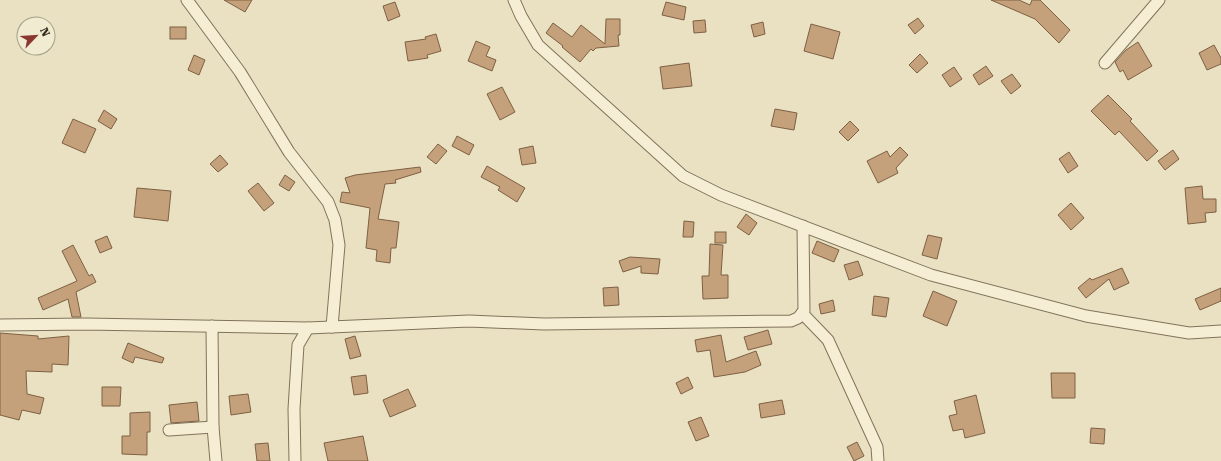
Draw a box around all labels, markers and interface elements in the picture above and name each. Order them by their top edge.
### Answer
north arrow [16,16,56,56]
text: N [37,25,53,39]

